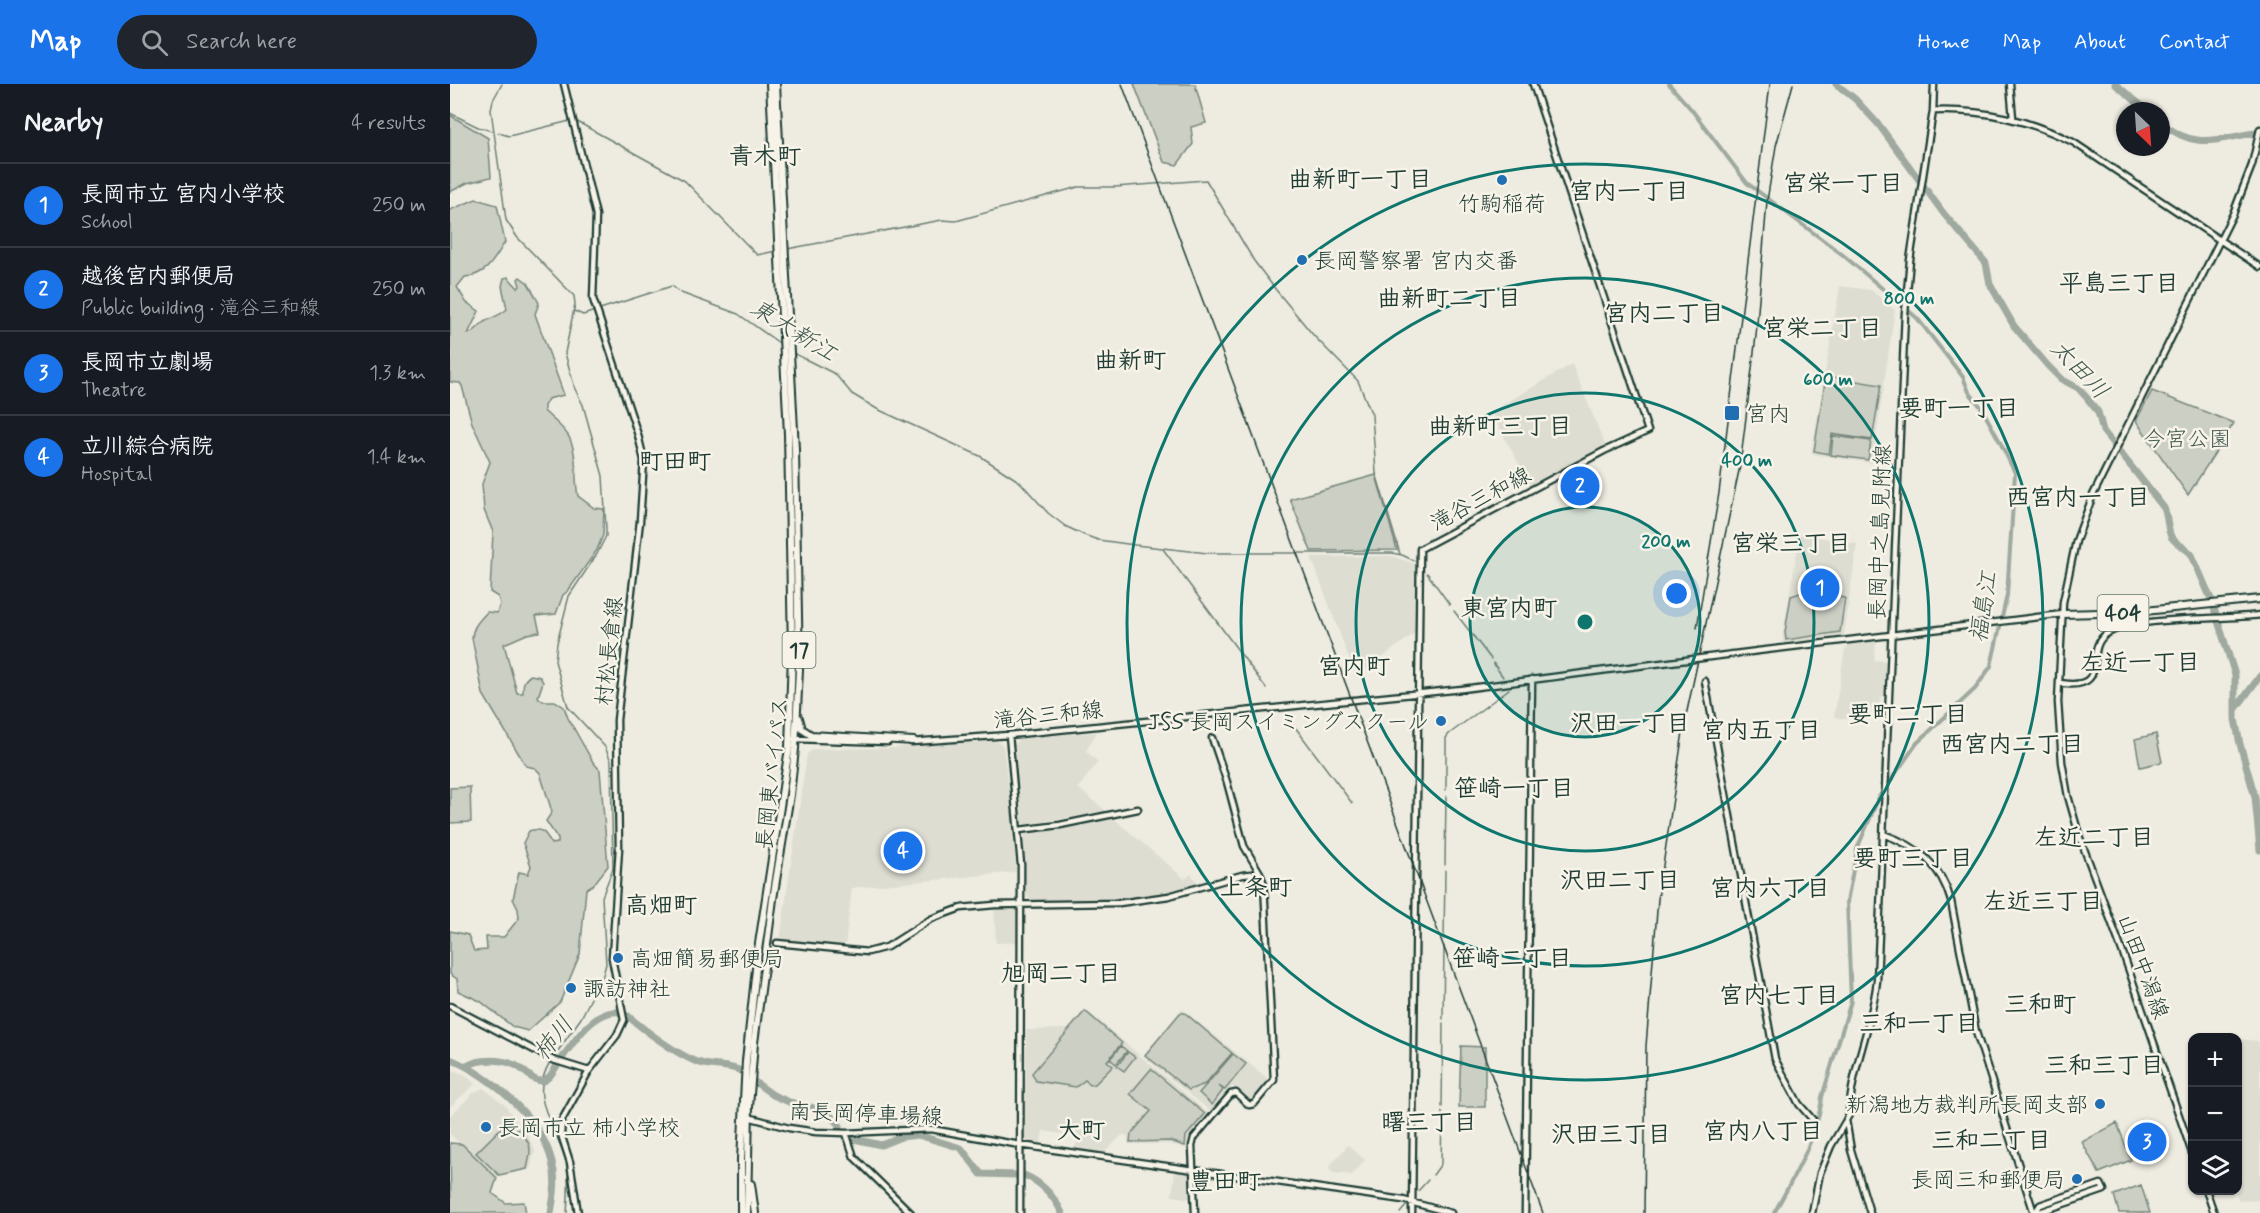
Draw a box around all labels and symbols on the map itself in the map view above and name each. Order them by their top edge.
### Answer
north arrow [2116,102,2170,156]
district label: 青木町 [729,142,801,173]
district label: 曲新町一丁目 [1288,165,1432,196]
district label: 宮栄一丁目 [1783,169,1903,200]
marker: 竹駒稲荷 [1495,173,1509,187]
district label: 宮内一丁目 [1569,177,1689,208]
place label: 竹駒稲荷 [1458,191,1546,219]
place label: 長岡警察署 宮内交番 [1314,248,1518,276]
marker: 長岡警察署 宮内交番 [1295,253,1309,267]
district label: 平島三丁目 [2059,269,2179,300]
district label: 曲新町二丁目 [1377,284,1521,315]
text: 800 m [1884,287,1934,311]
water label: 東大新江 [744,293,843,370]
district label: 宮内二丁目 [1604,299,1724,330]
district label: 宮栄二丁目 [1762,314,1882,345]
water label: 太田川 [2043,333,2115,407]
district label: 曲新町 [1094,346,1166,377]
text: 600 m [1803,368,1853,392]
district label: 要町一丁目 [1899,394,2019,425]
place label: 宮内 [1746,401,1790,429]
marker: 宮内 [1723,404,1741,422]
district label: 曲新町三丁目 [1428,412,1572,443]
park label: 今宮公園 [2143,426,2231,454]
street label: 長岡中之島見附線 [1864,444,1898,621]
district label: 町田町 [639,447,711,478]
text: 400 m [1722,449,1772,473]
street label: 滝谷三和線 [1426,462,1536,538]
pin: 2 [1560,464,1600,508]
district label: 西宮内一丁目 [2006,483,2150,514]
district label: 宮栄三丁目 [1731,529,1851,560]
text: 200 m [1641,530,1691,554]
pin: 1 [1800,566,1840,610]
water label: 福島江 [1964,568,2006,645]
your location [1662,579,1691,608]
district label: 東宮内町 [1461,594,1557,625]
street label: 村松長倉線 [590,595,630,707]
road number: 404 [2098,595,2148,631]
centre of rings [1575,612,1595,632]
road number: 17 [782,632,816,668]
district label: 左近一丁目 [2080,648,2200,679]
district label: 宮内町 [1318,652,1390,683]
street label: 長岡東バイパス [751,695,795,851]
street label: 滝谷三和線 [992,696,1104,736]
district label: 要町二丁目 [1848,700,1968,731]
place label: JSS 長岡スイミングスクール [1147,709,1429,737]
district label: 沢田一丁目 [1570,709,1690,740]
marker: JSS 長岡スイミングスクール [1434,714,1448,728]
district label: 宮内五丁目 [1701,716,1821,747]
district label: 西宮内二丁目 [1940,730,2084,761]
district label: 笹崎一丁目 [1454,774,1574,805]
district label: 左近二丁目 [2034,823,2154,854]
pin: 4 [884,828,922,873]
district label: 要町三丁目 [1853,844,1973,875]
district label: 沢田二丁目 [1560,866,1680,897]
district label: 上条町 [1220,873,1292,904]
district label: 宮内六丁目 [1710,874,1830,905]
district label: 左近三丁目 [1983,887,2103,918]
district label: 高畑町 [625,891,697,922]
street label: 山田中潟線 [2110,910,2174,1023]
district label: 笹崎二丁目 [1452,944,1572,975]
place label: 高畑簡易郵便局 [630,946,784,974]
marker: 高畑簡易郵便局 [611,951,625,965]
district label: 旭岡二丁目 [1001,959,1121,990]
place label: 諏訪神社 [583,976,671,1004]
marker: 諏訪神社 [564,981,578,995]
district label: 宮内七丁目 [1719,981,1839,1012]
district label: 三和町 [2004,990,2076,1021]
district label: 三和一丁目 [1859,1009,1979,1040]
water label: 柿川 [527,1011,581,1067]
district label: 三和三丁目 [2044,1051,2164,1082]
place label: 新潟地方裁判所長岡支部 [1846,1092,2088,1120]
marker: 新潟地方裁判所長岡支部 [2093,1097,2107,1111]
street label: 南長岡停車場線 [788,1098,943,1132]
district label: 曙三丁目 [1381,1108,1477,1139]
place label: 長岡市立 柿小学校 [498,1115,680,1143]
district label: 大町 [1057,1116,1105,1147]
district label: 宮内八丁目 [1703,1117,1823,1148]
marker: 長岡市立 柿小学校 [479,1120,493,1134]
district label: 沢田三丁目 [1551,1120,1671,1151]
pin: 3 [2128,1120,2166,1164]
district label: 三和二丁目 [1931,1126,2051,1157]
district label: 豊田町 [1189,1167,1261,1198]
place label: 長岡三和郵便局 [1911,1167,2065,1195]
marker: 長岡三和郵便局 [2070,1172,2084,1186]

